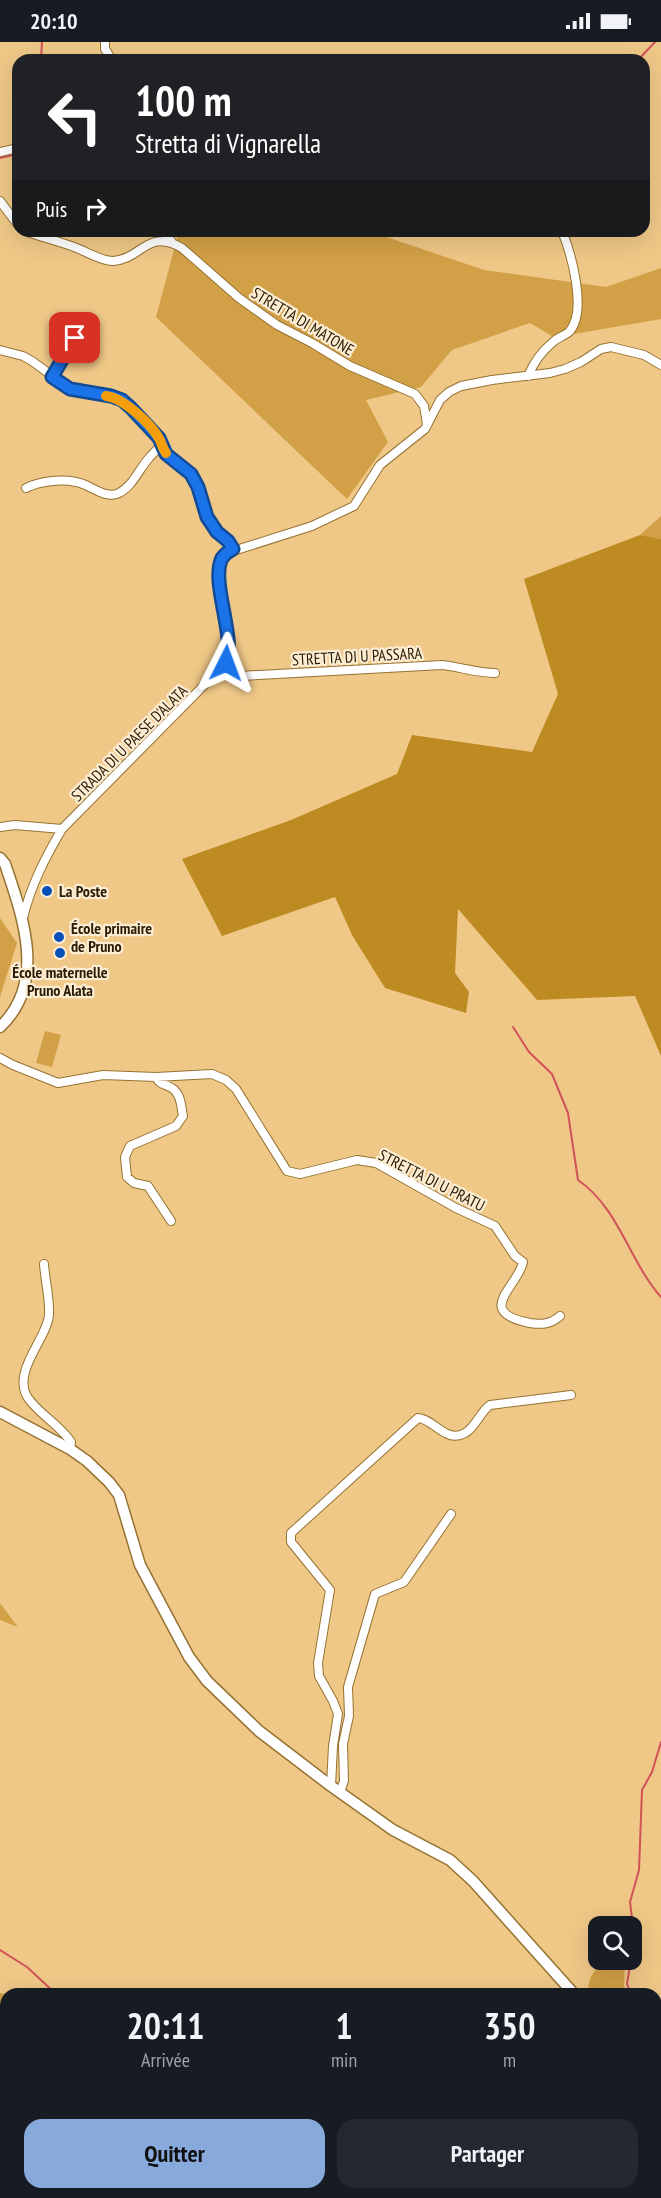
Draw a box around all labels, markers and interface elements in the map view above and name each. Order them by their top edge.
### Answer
text: 20:10 [30,7,78,35]
text: 100 m [135,73,232,128]
icon: left [36,78,114,156]
text: Stretta di Vignarella [135,126,321,160]
icon: right [79,192,112,225]
text: Puis [36,195,67,223]
street label: STRETTA DI MATONE [248,283,358,359]
pin [49,312,100,363]
icon: arrive [58,321,91,354]
position arrow [194,631,258,695]
street label: STRETTA DI U PASSARA [292,643,423,669]
street label: STRADA DI U PAESE D'ALATA [67,680,192,805]
place label: La Poste [59,881,107,901]
marker: La Poste [40,884,54,898]
place label: École primaire de Pruno [71,918,152,956]
marker: École primaire de Pruno [52,930,66,944]
marker: École maternelle Pruno Alata [53,946,67,960]
place label: École maternelle Pruno Alata [12,962,108,1000]
street label: STRETTA DI U PRATU [375,1145,489,1215]
map controls [588,1916,642,1970]
button: search [588,1916,642,1970]
text: 20:11 [127,2002,204,2049]
text: 1 [335,2002,353,2049]
text: 350 [484,2002,535,2049]
text: Arrivée [141,2047,190,2073]
text: min [331,2047,357,2073]
text: m [503,2047,516,2073]
button: Quitter [24,2119,325,2188]
button: Partager [337,2119,638,2188]

